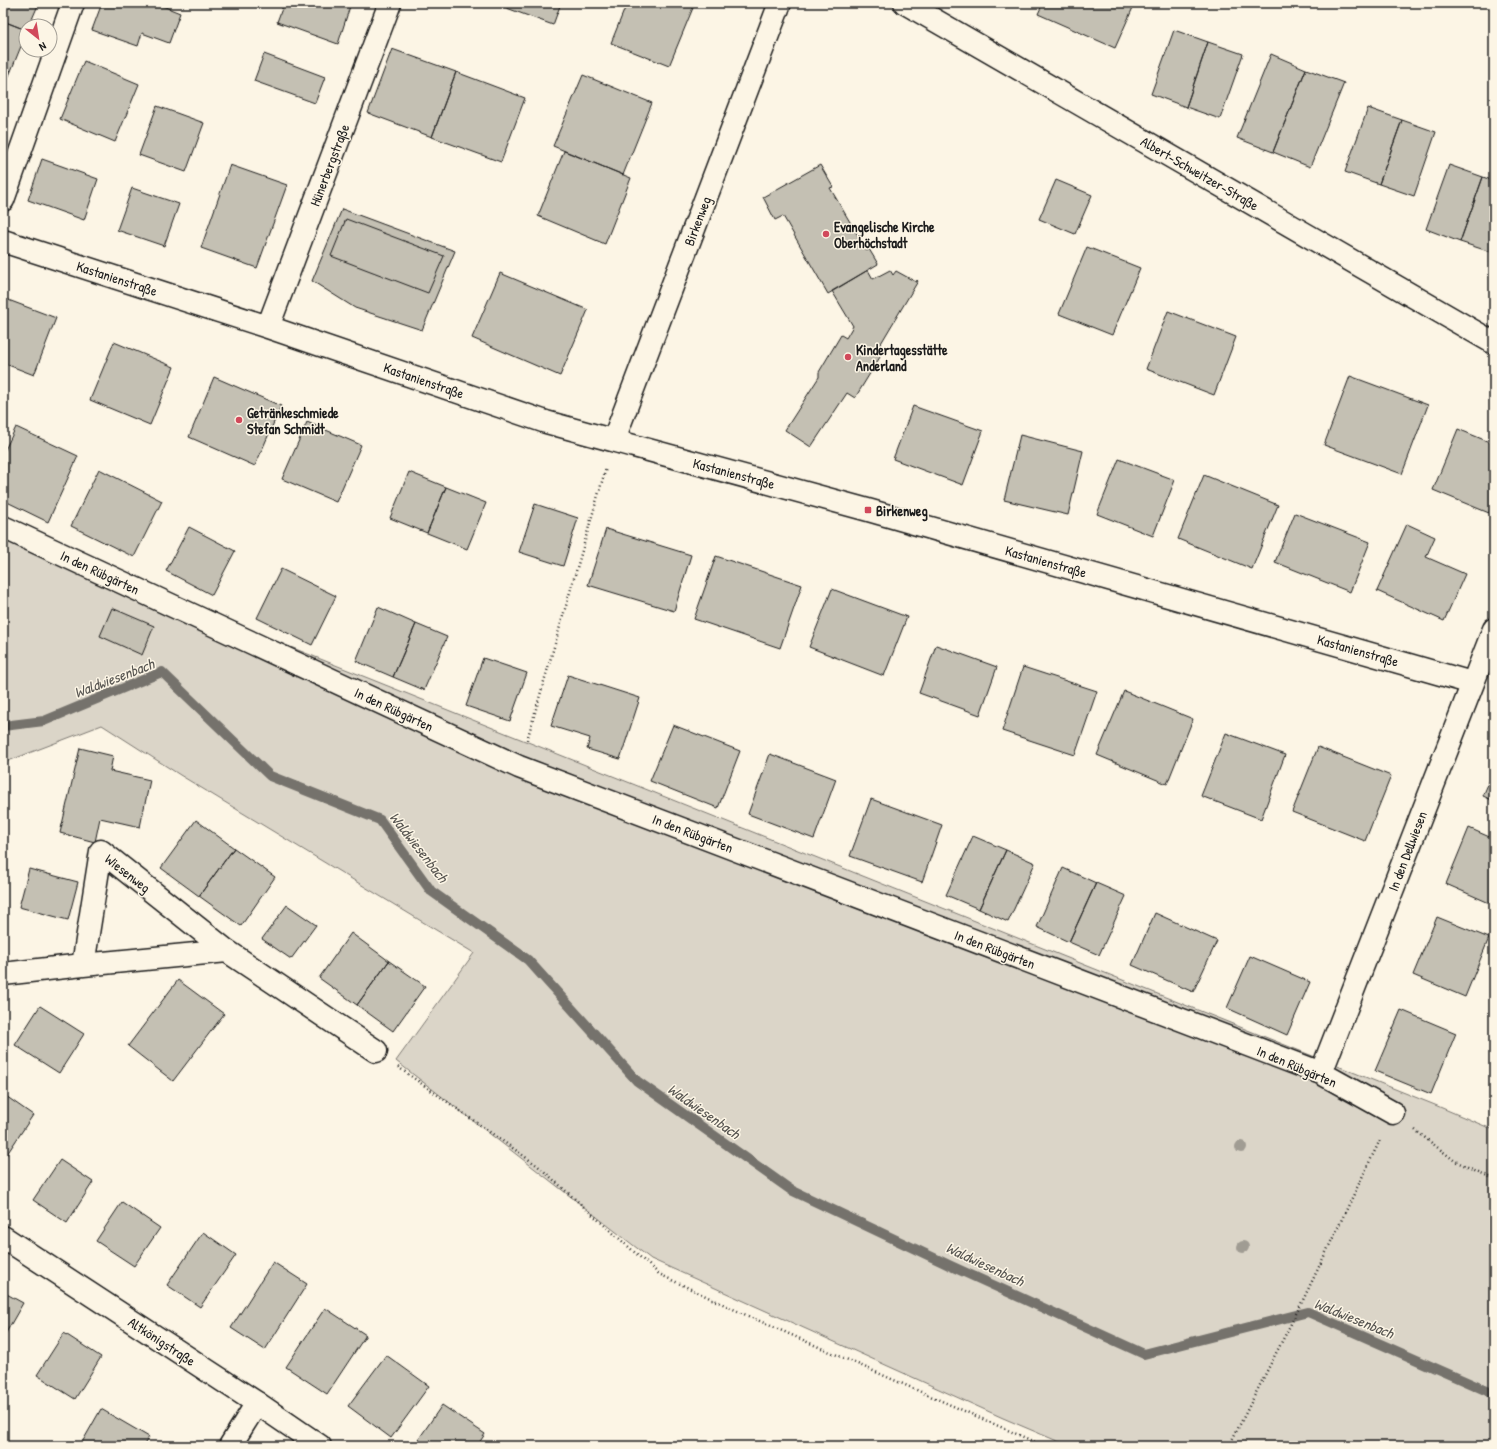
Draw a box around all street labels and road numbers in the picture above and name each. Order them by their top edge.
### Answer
street label: Hünerbergstraße [305,121,354,209]
street label: Albert-Schweitzer-Straße [1137,131,1263,216]
street label: Birkenweg [679,193,716,249]
street label: Kastanienstraße [74,256,160,301]
street label: Kastanienstraße [381,357,467,404]
street label: Kastanienstraße [691,453,777,494]
street label: Kastanienstraße [1003,540,1089,583]
street label: In den Rübgärten [57,545,143,599]
street label: Kastanienstraße [1315,629,1401,672]
street label: In den Rübgärten [351,682,437,736]
street label: In den Dellwiesen [1383,808,1431,894]
street label: In den Rübgärten [650,809,736,858]
street label: Wiesenweg [101,849,155,898]
street label: In den Rübgärten [952,925,1038,974]
street label: In den Rübgärten [1254,1041,1340,1092]
street label: Altkönigstraße [124,1312,200,1371]

